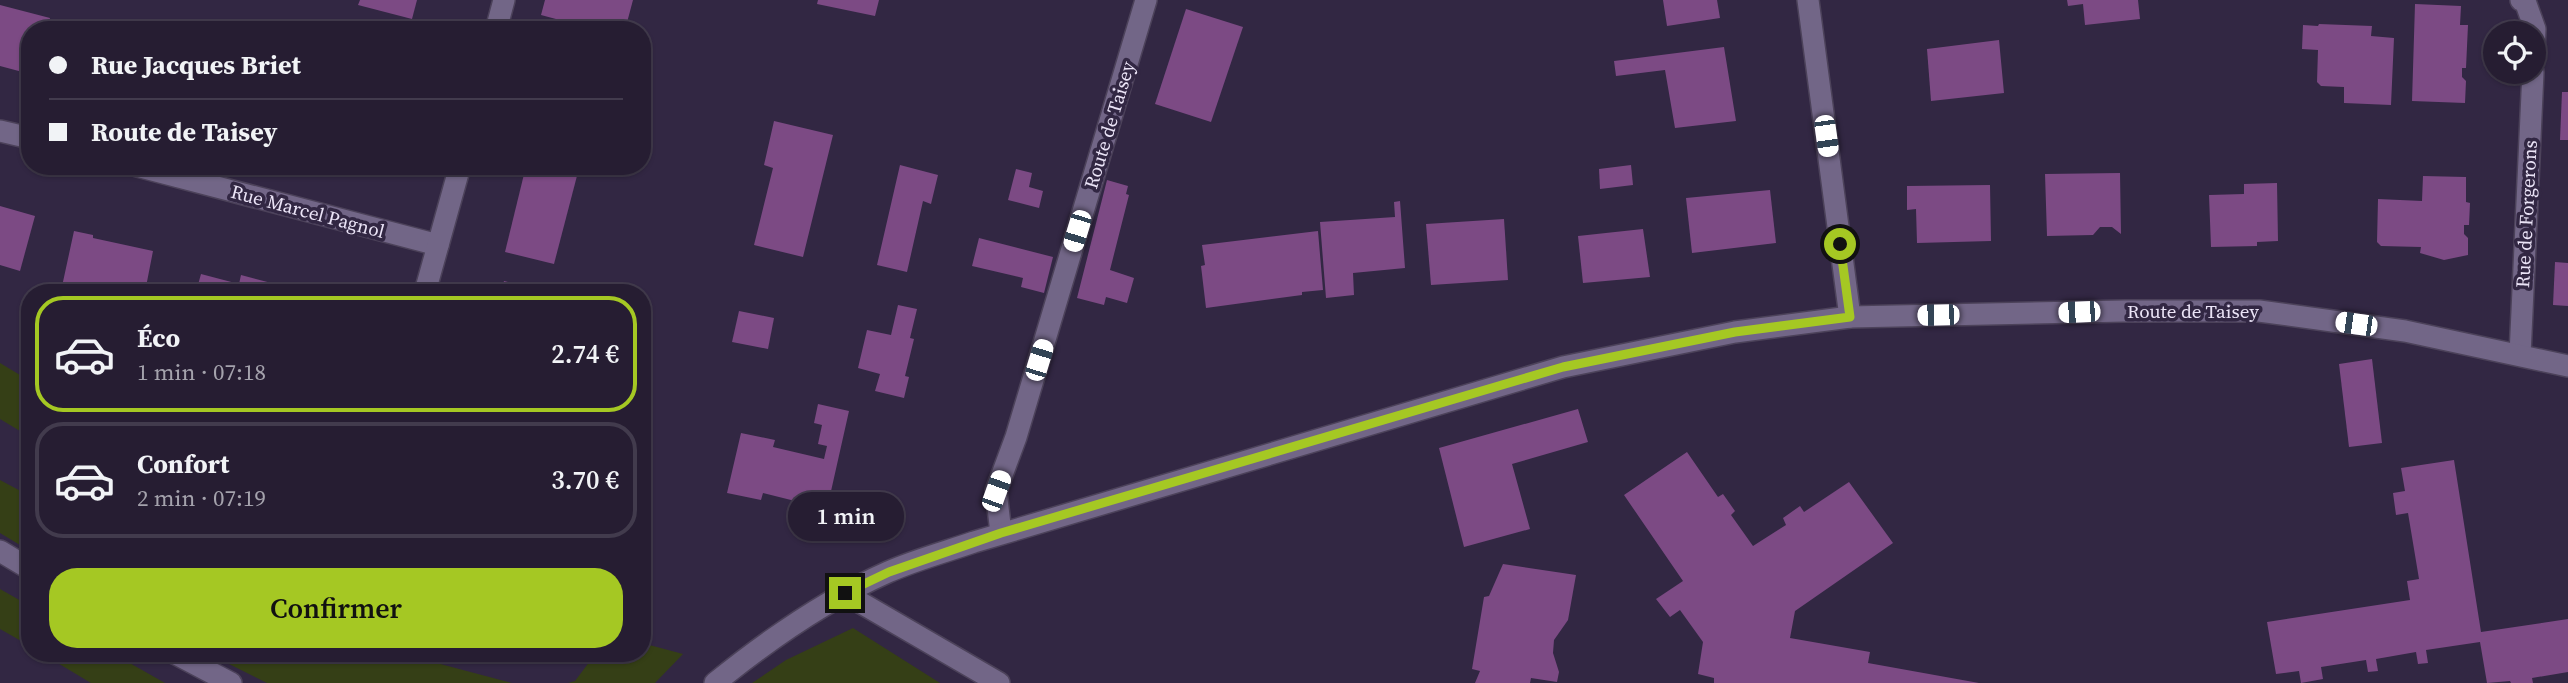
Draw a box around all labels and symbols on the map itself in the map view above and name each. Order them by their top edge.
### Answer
street label: Route de Taisey [1077,58,1141,192]
car [1813,114,1840,158]
street label: Rue de Forgerons [2509,139,2543,289]
street label: Rue Marcel Pagnol [228,178,388,244]
car [1061,208,1094,254]
route start [1824,228,1856,260]
street label: Route de Taisey [2127,298,2259,324]
car [2058,301,2101,323]
car [1917,304,1960,326]
car [2334,311,2379,337]
car [1023,337,1056,383]
car [979,468,1014,514]
callout: 1 min [787,491,903,540]
route end [829,577,861,609]

